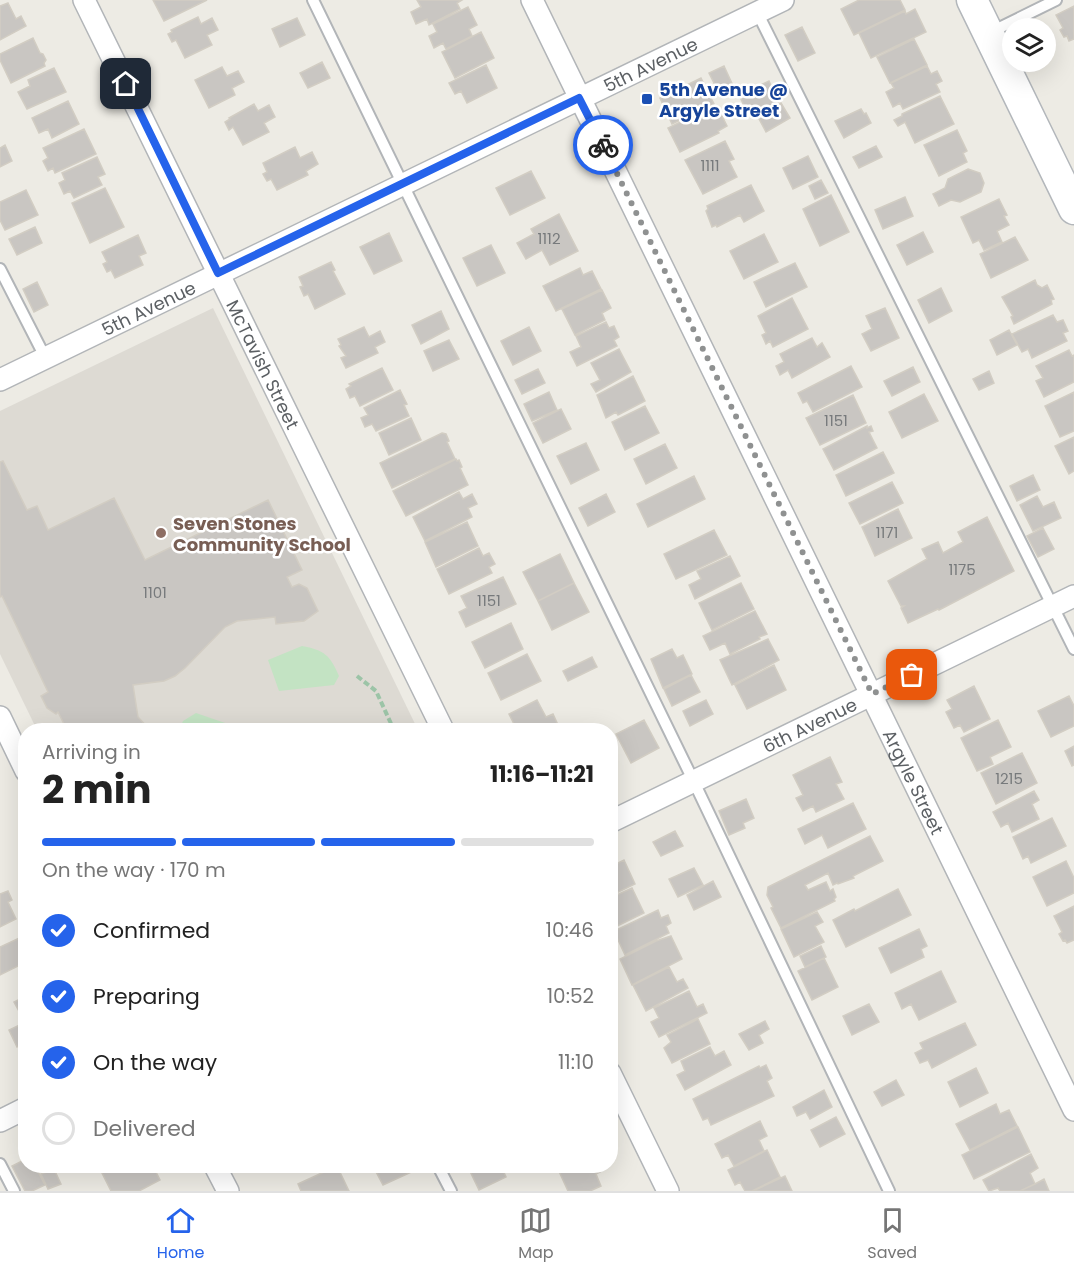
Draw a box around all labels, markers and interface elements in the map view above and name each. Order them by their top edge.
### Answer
map controls [1002,18,1056,72]
button: layers [1002,18,1056,72]
street label: 5th Avenue [599,31,702,98]
pin [100,58,151,109]
icon: home [109,67,142,100]
place label: 5th Avenue @ Argyle Street [659,77,788,123]
marker: 5th Avenue @ Argyle Street [640,92,654,106]
courier [573,115,633,175]
icon: bike [587,129,620,162]
house number: 1111 [700,155,720,176]
house number: 1112 [537,228,561,249]
street label: 5th Avenue [97,274,200,341]
street label: McTavish Street [221,295,306,433]
house number: 1151 [824,410,848,431]
place label: Seven Stones Community School [173,511,351,557]
house number: 1171 [876,522,898,543]
marker: Seven Stones Community School [154,526,168,540]
house number: 1175 [948,559,976,580]
house number: 1101 [143,582,167,603]
house number: 1151 [477,590,501,611]
pin [886,649,937,700]
icon: bag [895,658,928,691]
street label: 6th Avenue [758,691,861,758]
street label: Argyle Street [877,725,950,839]
text: Arriving in [42,738,141,766]
text: 11:16–11:21 [490,759,594,790]
text: 2 min [42,762,152,817]
house number: 1215 [995,768,1023,789]
text: On the way · 170 m [42,856,226,884]
icon: check [42,914,75,947]
text: Confirmed [93,915,210,946]
text: 10:46 [546,916,594,944]
icon: check [42,980,75,1013]
text: Preparing [93,981,200,1012]
text: 10:52 [547,982,594,1010]
icon: check [42,1046,75,1079]
text: On the way [93,1047,217,1078]
text: 11:10 [558,1048,594,1076]
text: Delivered [93,1113,196,1144]
tab: Home [157,1204,205,1265]
tab: Map [518,1204,554,1265]
tab: Saved [867,1204,917,1265]

